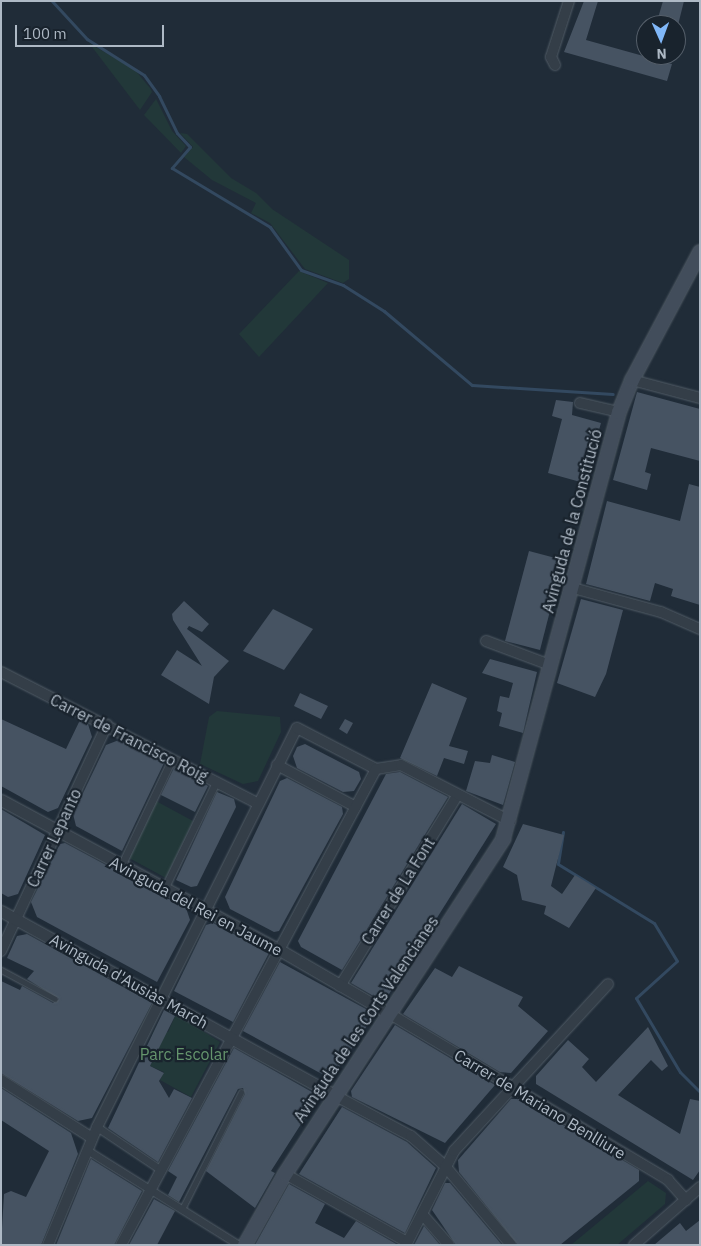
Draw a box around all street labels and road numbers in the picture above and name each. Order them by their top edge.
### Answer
street label: Avinguda de la Constitució [538,427,606,615]
street label: Carrer de Francisco Roig [47,690,211,786]
street label: Carrer Lepanto [23,786,85,890]
street label: Carrer de La Font [357,834,439,948]
street label: Avinguda del Rei en Jaume [106,852,286,960]
street label: Avinguda de les Corts Valencianes [290,912,442,1126]
street label: Avinguda d'Ausiàs March [46,929,212,1033]
street label: Carrer de Mariano Benlliure [451,1045,629,1163]

